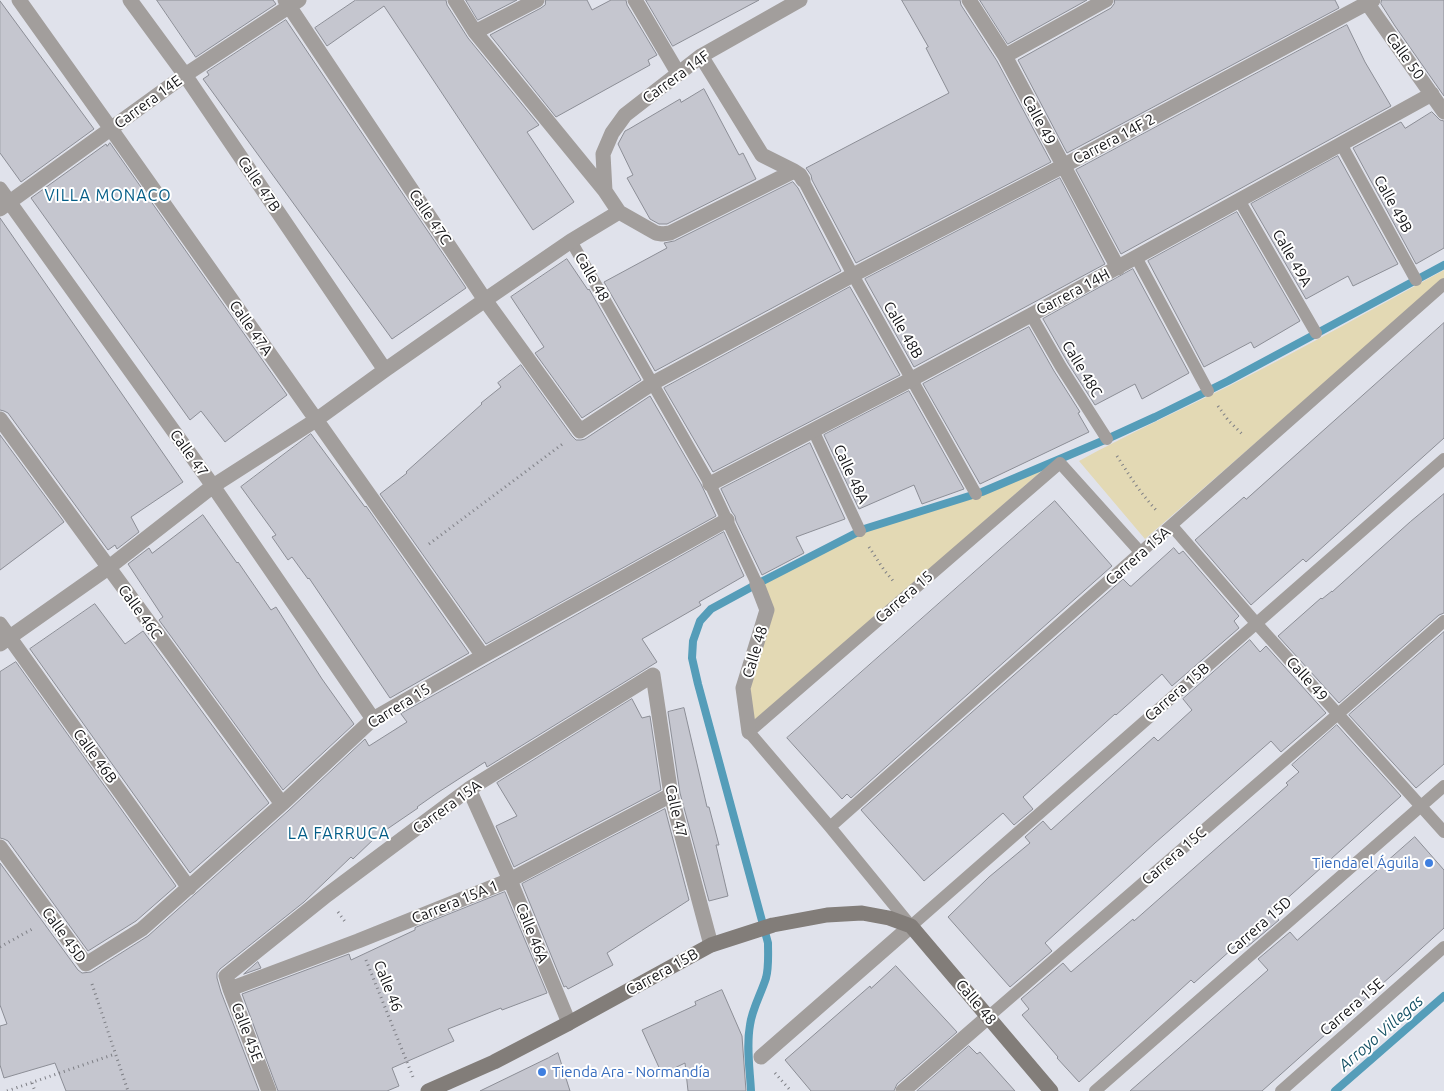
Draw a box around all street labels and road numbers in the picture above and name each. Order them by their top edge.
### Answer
street label: Calle 50 [1382,29,1428,83]
street label: Carrera 14F [639,47,713,107]
street label: Carrera 14E [111,72,185,132]
street label: Calle 49 [1019,92,1059,148]
street label: Carrera 14F 2 [1070,110,1158,168]
street label: Calle 47B [234,153,284,215]
street label: Calle 49B [1370,172,1416,236]
street label: Calle 47C [405,186,455,248]
street label: Calle 49A [1268,226,1316,290]
street label: Calle 48 [571,249,613,305]
street label: Carrera 14H [1033,265,1113,319]
street label: Calle 47A [226,297,276,359]
street label: Calle 48B [879,298,927,362]
street label: Calle 48C [1058,338,1106,400]
street label: Calle 47 [166,426,212,480]
street label: Calle 48A [829,442,873,506]
street label: Carrera 15A [1102,523,1174,589]
street label: Carrera 15 [872,567,936,627]
street label: Calle 46C [114,581,166,643]
street label: Calle 48 [739,624,771,680]
street label: Calle 49 [1282,653,1332,705]
street label: Carrera 15B [1141,659,1213,725]
street label: Carrera 15 [364,680,434,732]
street label: Calle 46B [69,725,121,787]
street label: Carrera 15A [409,776,485,838]
street label: Calle 47 [661,783,691,839]
street label: Carrera 15C [1138,823,1210,889]
street label: Carrera 15A 1 [409,876,501,928]
street label: Carrera 15D [1223,893,1295,959]
street label: Calle 46A [512,900,552,966]
street label: Calle 45D [38,904,90,966]
street label: Carrera 15B [623,945,701,999]
street label: Calle 46 [370,958,406,1014]
street label: Carrera 15E [1316,974,1388,1040]
street label: Calle 48 [952,976,1000,1028]
street label: Calle 45E [228,1000,266,1064]

